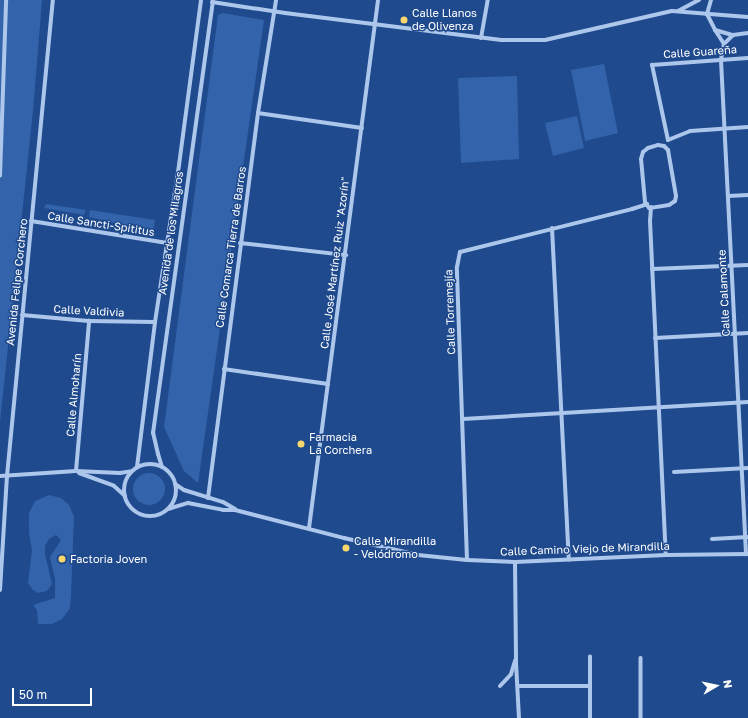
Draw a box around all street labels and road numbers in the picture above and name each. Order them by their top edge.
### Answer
street label: Calle Guareña [663,43,737,61]
street label: Calle Comarca Tierra de Barros [213,165,249,329]
street label: Avenida de los Milagros [156,170,186,296]
street label: Calle José Martínez Ruiz "Azorín" [318,176,352,350]
street label: Calle Sancti-Spititus [46,209,156,239]
street label: Avenida Felipe Corchero [4,218,30,346]
street label: Calle Calamonte [715,249,733,337]
street label: Calle Torremejía [442,269,458,355]
street label: Calle Valdivia [53,303,125,319]
street label: Calle Almoharín [64,353,84,437]
street label: Calle Camino Viejo de Mirandilla [500,539,670,559]

